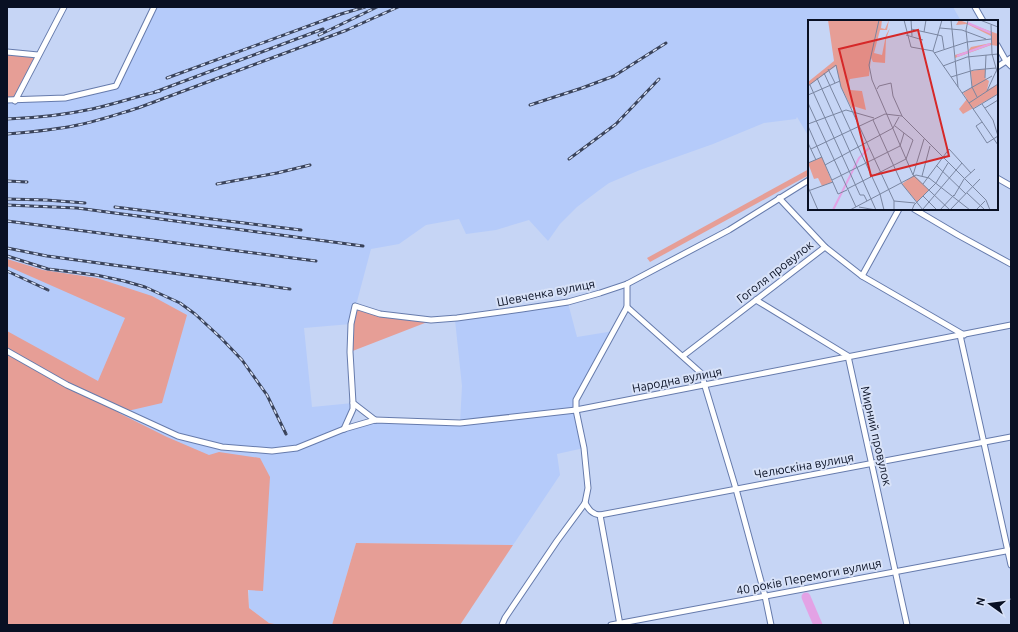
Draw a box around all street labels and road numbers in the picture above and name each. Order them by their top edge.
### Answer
street label: Гоголя провулок [734,238,815,305]
street label: Шевченка вулиця [496,277,596,308]
street label: Народна вулиця [631,364,723,395]
street label: Мирний провулок [859,385,894,487]
street label: Челюскіна вулиця [753,450,855,481]
street label: 40 років Перемоги вулиця [735,556,883,597]

